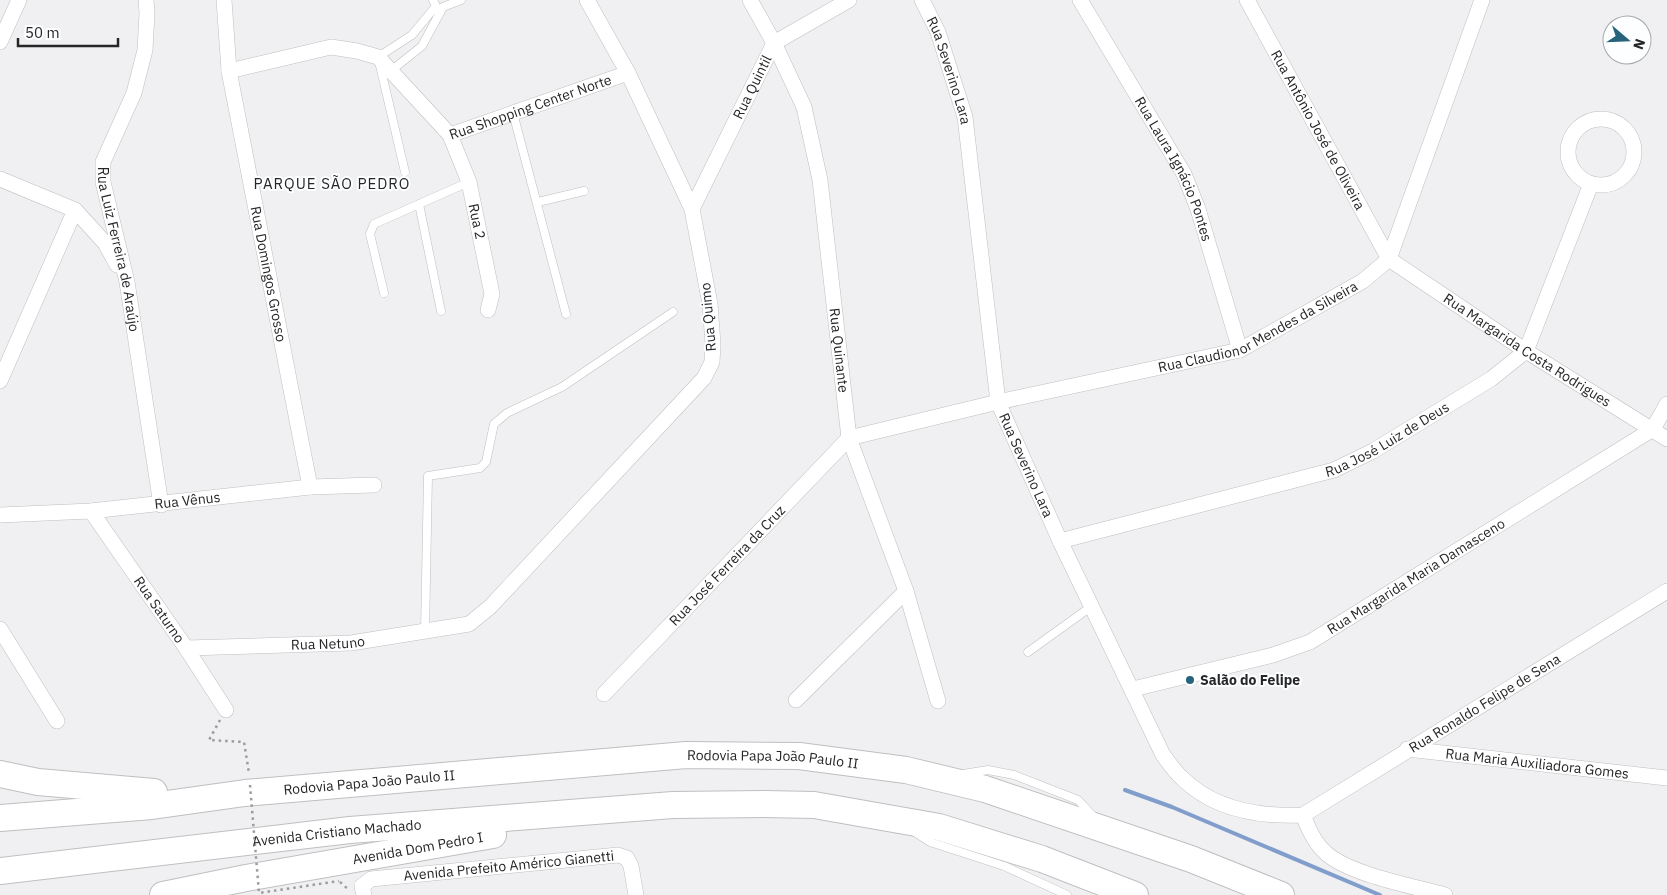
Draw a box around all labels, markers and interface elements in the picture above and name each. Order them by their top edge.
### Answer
street label: Rua Severino Lara [923,14,975,126]
scale bar [18,15,118,47]
north arrow [1602,15,1652,65]
text: 50 m [25,23,60,42]
text: N [1629,37,1649,52]
street label: Rua Antônio José de Oliveira [1267,47,1369,213]
street label: Rua Quintil [729,52,776,122]
street label: Rua Shopping Center Norte [447,70,614,144]
street label: Rua Laura Ignácio Pontes [1131,93,1216,244]
street label: Rua Luiz Ferreira de Araújo [94,167,143,333]
district label: PARQUE SÃO PEDRO [254,174,410,193]
street label: Rua 2 [465,202,490,241]
street label: Rua Domingos Grosso [247,205,291,344]
street label: Rua Claudionor Mendes da Silveira [1156,277,1361,376]
street label: Rua Quimo [696,282,720,352]
street label: Rua Margarida Costa Rodrigues [1440,289,1615,411]
street label: Rua Quinante [825,307,853,394]
street label: Rua José Luiz de Deus [1323,398,1452,481]
street label: Rua Severino Lara [995,410,1058,521]
street label: Rua Vênus [153,488,221,513]
street label: Rua José Ferreira da Cruz [665,501,789,630]
street label: Rua Margarida Maria Damasceno [1324,514,1508,638]
street label: Rua Saturno [130,573,189,647]
street label: Rua Netuno [291,632,366,654]
street label: Rua Ronaldo Felipe de Sena [1406,649,1564,757]
place label: Salão do Felipe [1200,671,1300,689]
marker: Salão do Felipe [1184,674,1196,686]
street label: Rua Maria Auxiliadora Gomes [1444,744,1630,783]
street label: Rodovia Papa João Paulo II [687,746,860,773]
street label: Rodovia Papa João Paulo II [283,766,456,799]
street label: Avenida Cristiano Machado [251,815,422,850]
street label: Avenida Dom Pedro I [351,828,484,868]
street label: Avenida Prefeito Américo Gianetti [403,846,615,885]

